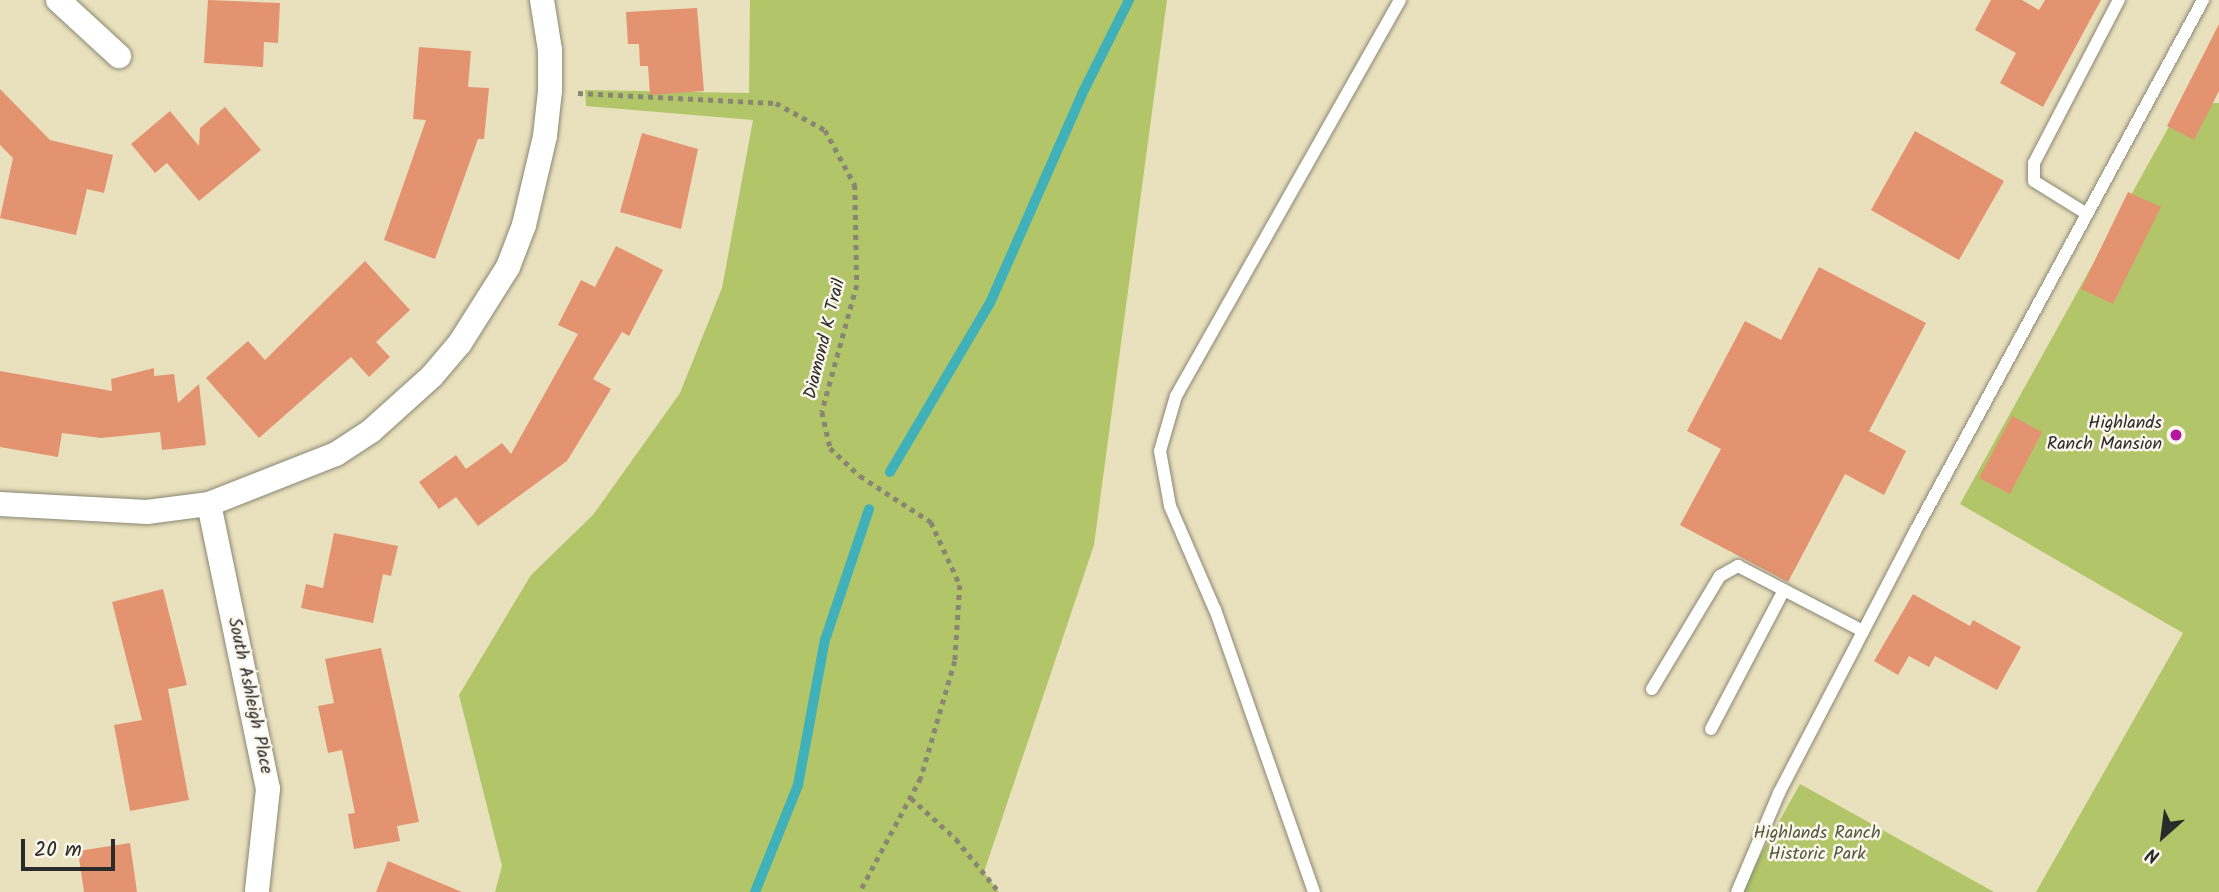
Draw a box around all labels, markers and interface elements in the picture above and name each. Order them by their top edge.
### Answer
street label: Diamond K Trail [801,277,851,401]
place label: Highlands Ranch Mansion [2047,414,2162,457]
marker: Highlands Ranch Mansion [2168,427,2184,443]
street label: South Ashleigh Place [222,616,276,776]
north arrow [2128,801,2198,871]
park label: Highlands Ranch Historic Park [1753,824,1881,866]
scale bar [24,826,119,870]
text: 20 m [34,834,82,867]
text: N [2141,838,2165,871]

